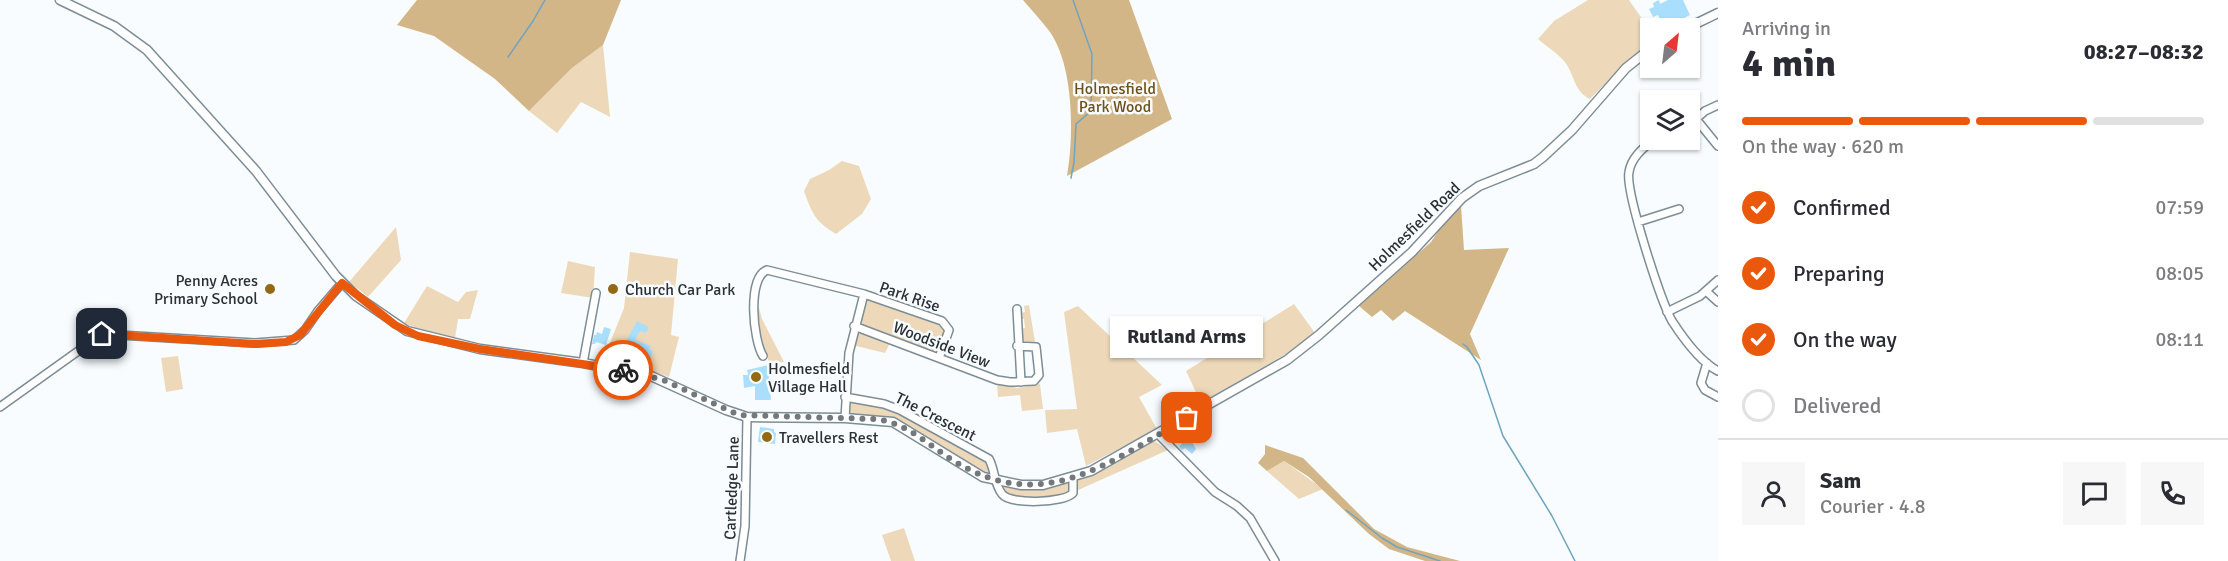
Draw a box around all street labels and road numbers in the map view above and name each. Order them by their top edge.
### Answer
street label: Holmesfield Road [1365,178,1465,275]
street label: Park Rise [877,277,943,317]
street label: Woodside View [890,317,993,373]
street label: The Crescent [892,388,980,446]
street label: Cartledge Lane [720,436,744,540]

